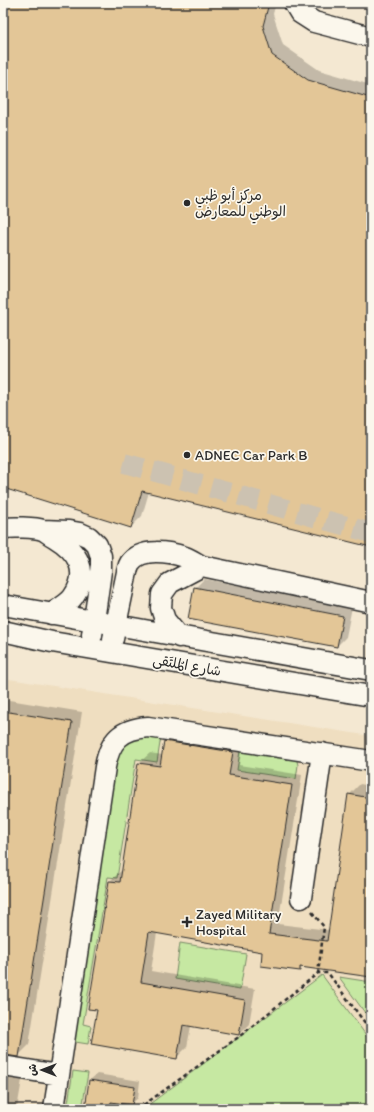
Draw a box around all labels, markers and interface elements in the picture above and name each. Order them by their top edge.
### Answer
place label: مركز أبو ظبي الوطني للمعارض [195,187,286,224]
marker: مركز أبو ظبي الوطني للمعارض [182,198,192,208]
place label: ADNEC Car Park B [195,447,307,464]
marker: ADNEC Car Park B [182,450,192,460]
street label: شارع المُلتَقى [151,651,222,681]
place label: Zayed Military Hospital [196,906,282,939]
marker: Zayed Military Hospital [181,916,193,928]
north arrow [22,1050,62,1090]
text: ش [26,1064,39,1076]

